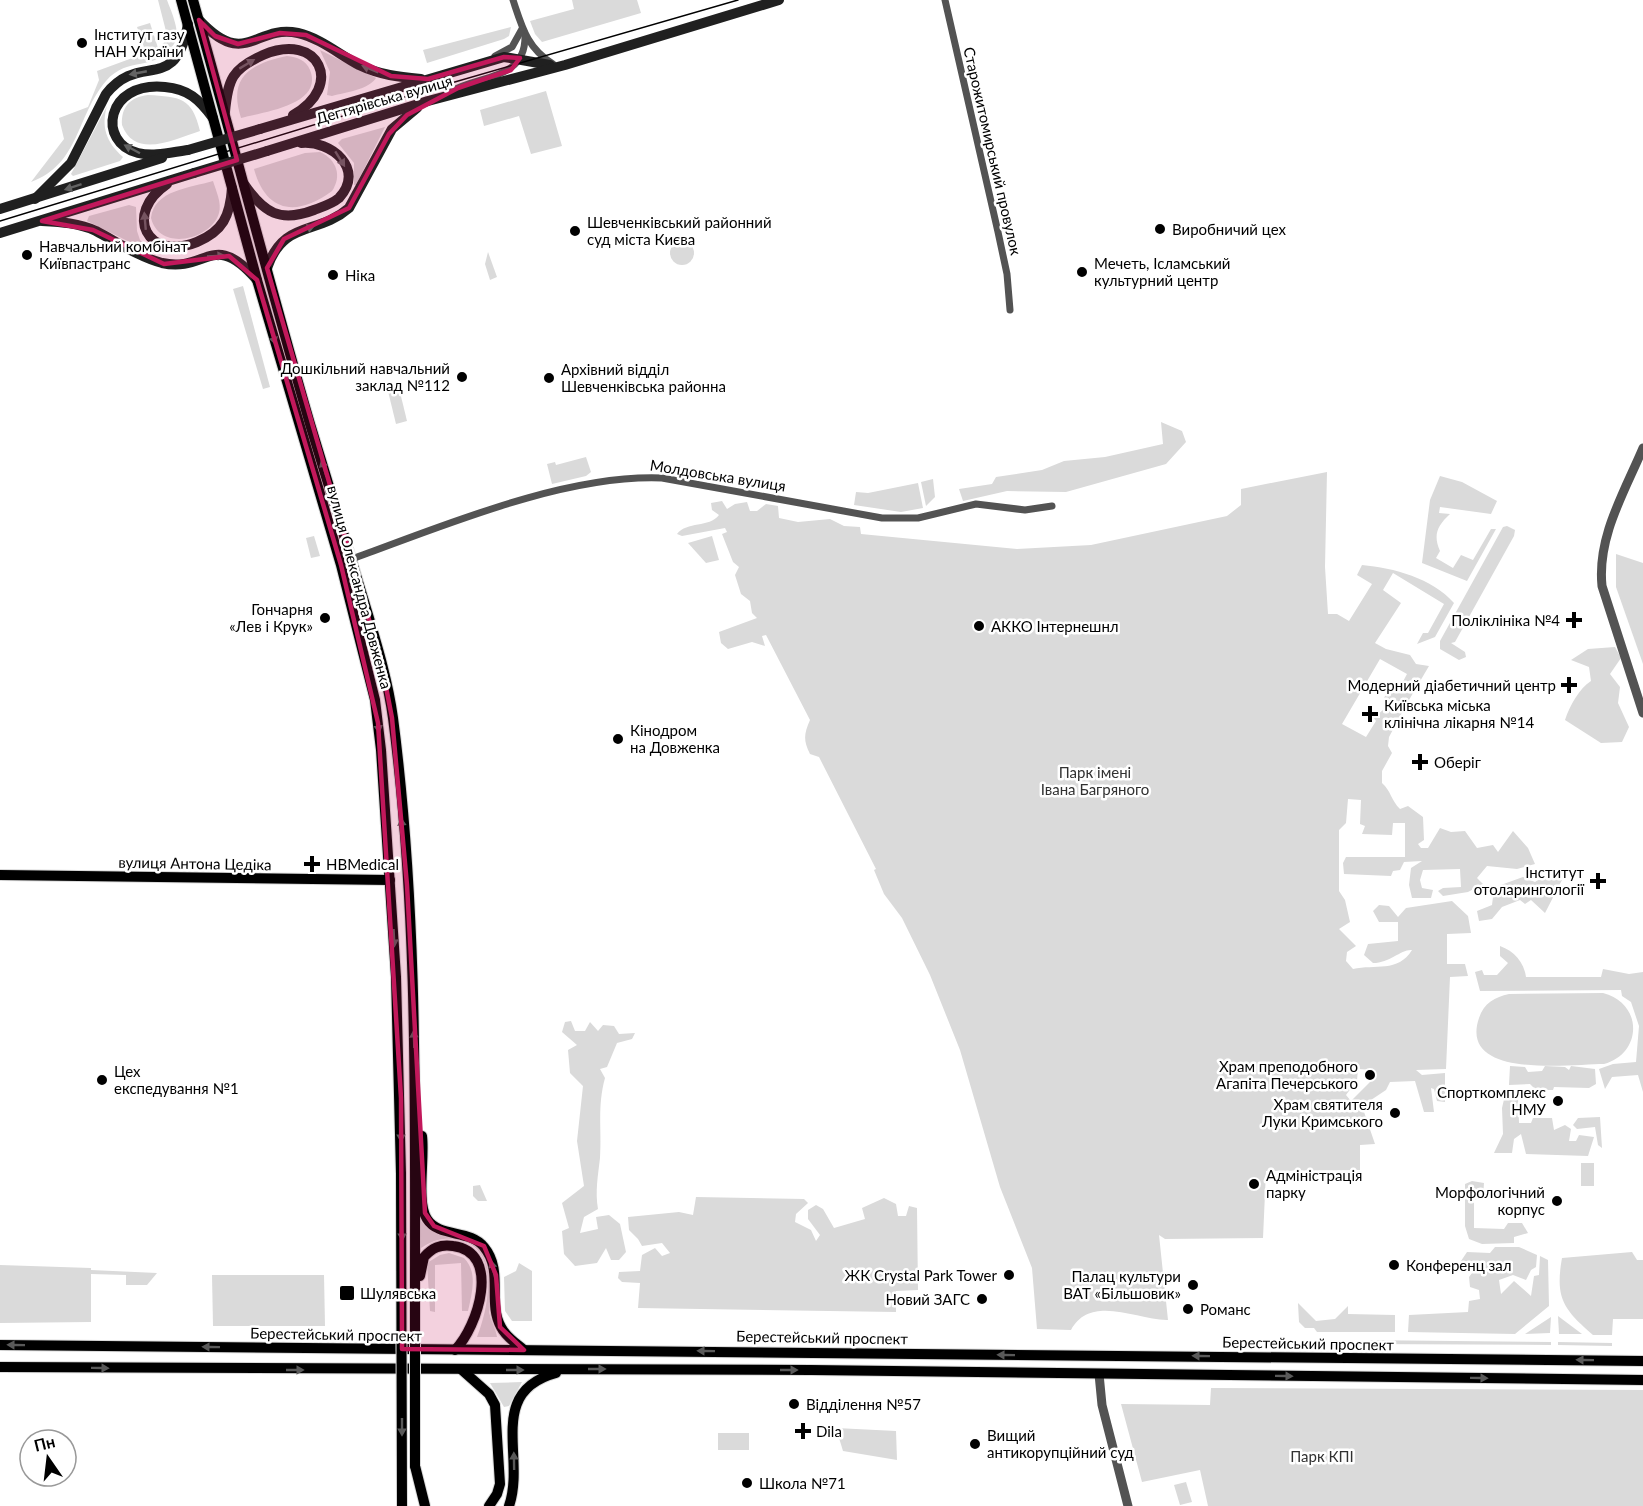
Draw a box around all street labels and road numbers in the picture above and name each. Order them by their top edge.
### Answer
street label: Старожитомирський провулок [960,45,1026,257]
street label: Дегтярівська вулиця [314,71,454,127]
street label: Молдовська вулиця [649,455,787,495]
street label: вулиця Олександра Довженка [324,483,396,691]
street label: вулиця Антона Цедіка [118,853,272,873]
street label: Берестейський проспект [250,1324,423,1345]
street label: Берестейський проспект [736,1327,909,1348]
street label: Берестейський проспект [1222,1333,1395,1354]

